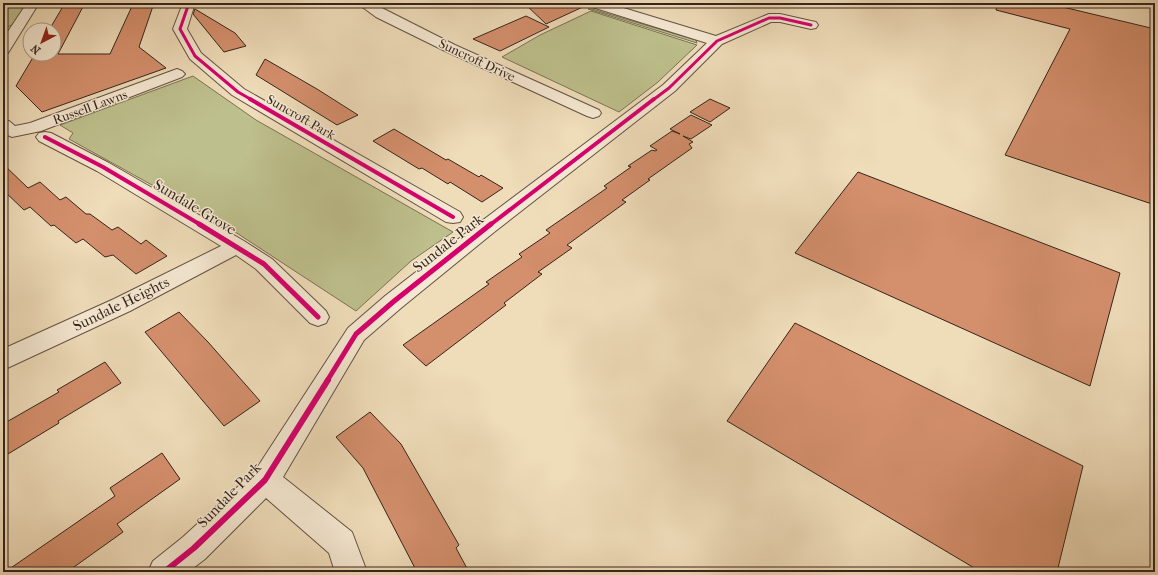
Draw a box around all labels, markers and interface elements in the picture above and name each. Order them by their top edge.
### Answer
north arrow [22,22,62,62]
street label: Suncroft Drive [436,36,518,85]
text: N [28,41,43,57]
street label: Russell Lawns [51,87,129,127]
street label: Suncroft Park [264,91,338,143]
street label: Sundale Grove [150,175,240,239]
street label: Sundale Park [409,210,487,276]
street label: Sundale Heights [70,273,173,335]
street label: Sundale Park [193,458,265,532]

